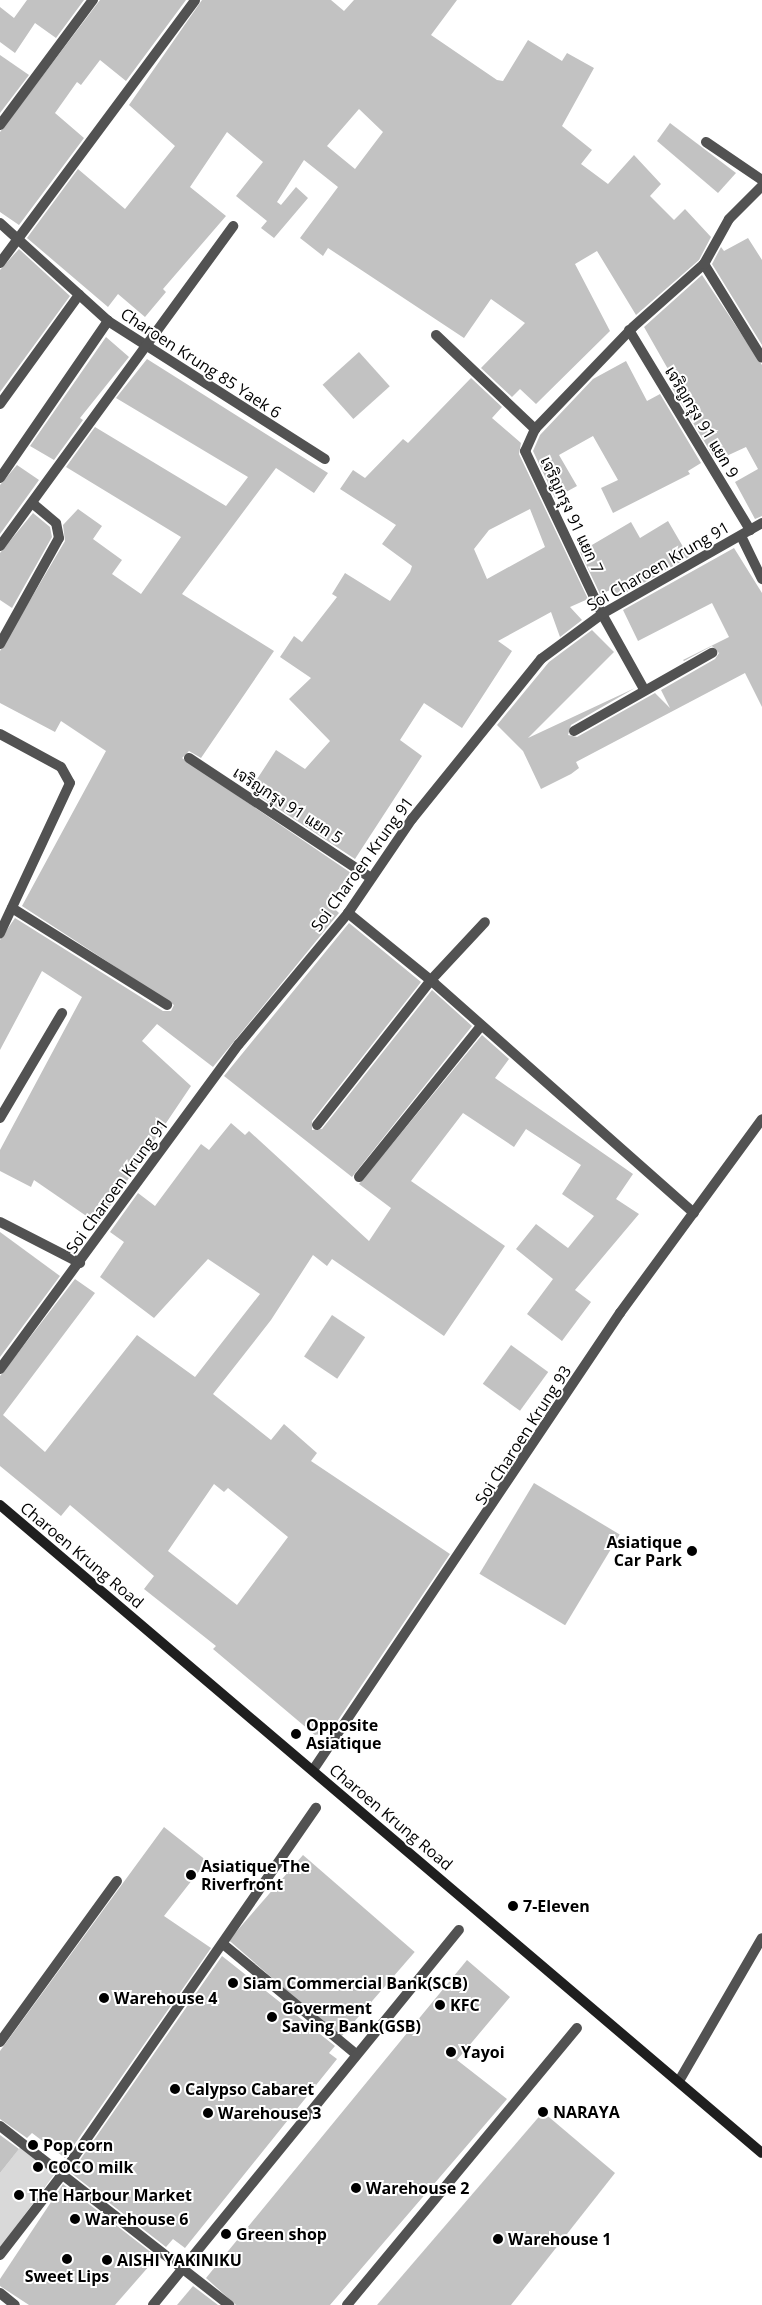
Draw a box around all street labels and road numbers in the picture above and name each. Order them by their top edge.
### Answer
street label: Charoen Krung 85 Yaek 6 [117,304,285,422]
street label: เจริญกรุง 91 แยก 9 [661,363,743,481]
street label: เจริญกรุง 91 แยก 7 [537,454,607,576]
street label: Soi Charoen Krung 91 [583,517,733,615]
street label: เจริญกรุง 91 แยก 5 [230,762,346,848]
street label: Soi Charoen Krung 91 [307,793,417,935]
street label: Soi Charoen Krung 91 [62,1115,172,1257]
street label: Soi Charoen Krung 93 [471,1362,575,1508]
street label: Charoen Krung Road [17,1498,147,1612]
street label: Charoen Krung Road [326,1760,456,1874]

